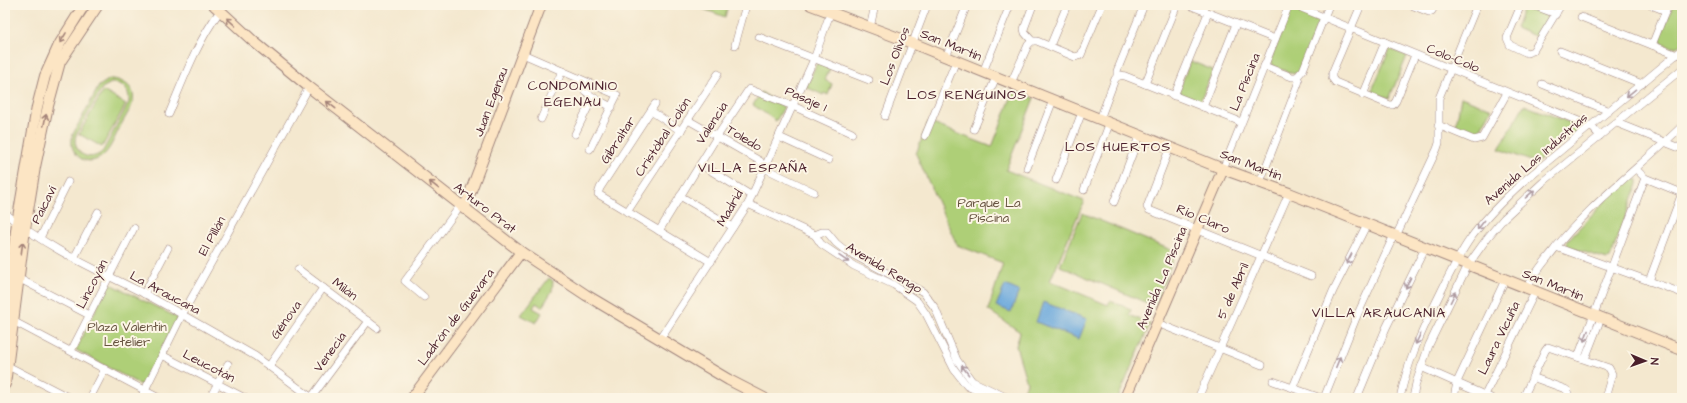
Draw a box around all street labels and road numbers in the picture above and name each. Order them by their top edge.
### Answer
street label: Los Olivos [876,24,915,88]
street label: San Martín [918,24,985,66]
street label: Colo-Colo [1424,39,1483,77]
street label: La Piscina [1225,50,1265,114]
street label: Juan Egenau [470,64,514,140]
street label: Pasaje 1 [782,82,830,116]
street label: Cristóbal Colón [631,94,696,180]
street label: Valencia [692,98,733,148]
street label: Avenida Las Industrias [1480,109,1592,209]
street label: Gibraltar [596,113,640,167]
street label: Toledo [723,120,766,156]
street label: San Martín [1217,145,1285,185]
street label: Arturo Prat [450,178,521,238]
street label: Paicaví [27,183,61,227]
street label: Madrid [712,186,748,230]
street label: Río Claro [1174,200,1233,239]
street label: El Pillán [194,213,230,259]
street label: Avenida La Piscina [1132,224,1192,332]
street label: Avenida Rengo [842,238,926,299]
street label: Lincoyán [72,256,113,312]
street label: 5 de Abril [1213,260,1253,322]
street label: Ladrón de Guevara [414,264,499,369]
street label: San Martín [1520,264,1587,306]
street label: La Araucana [127,267,204,319]
street label: Milán [328,273,362,305]
street label: Génova [266,297,306,343]
street label: Laura Vicuña [1474,298,1525,378]
street label: Venecia [309,328,351,376]
street label: Leucotán [180,345,239,387]

